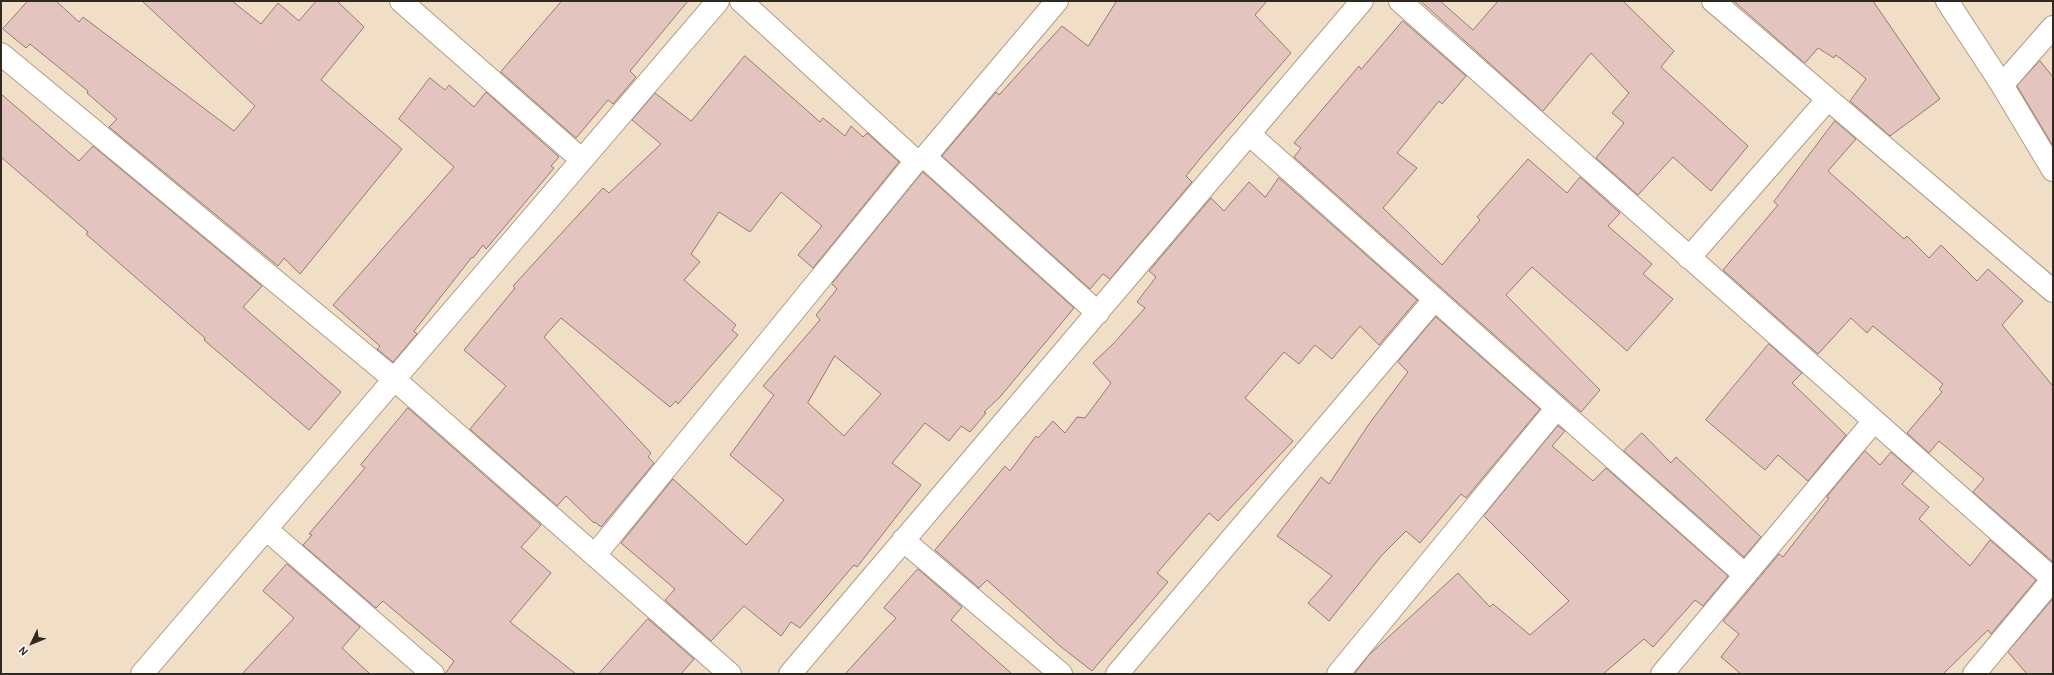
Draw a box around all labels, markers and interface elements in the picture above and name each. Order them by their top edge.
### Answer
north arrow [12,623,52,663]
text: N [15,644,31,659]

